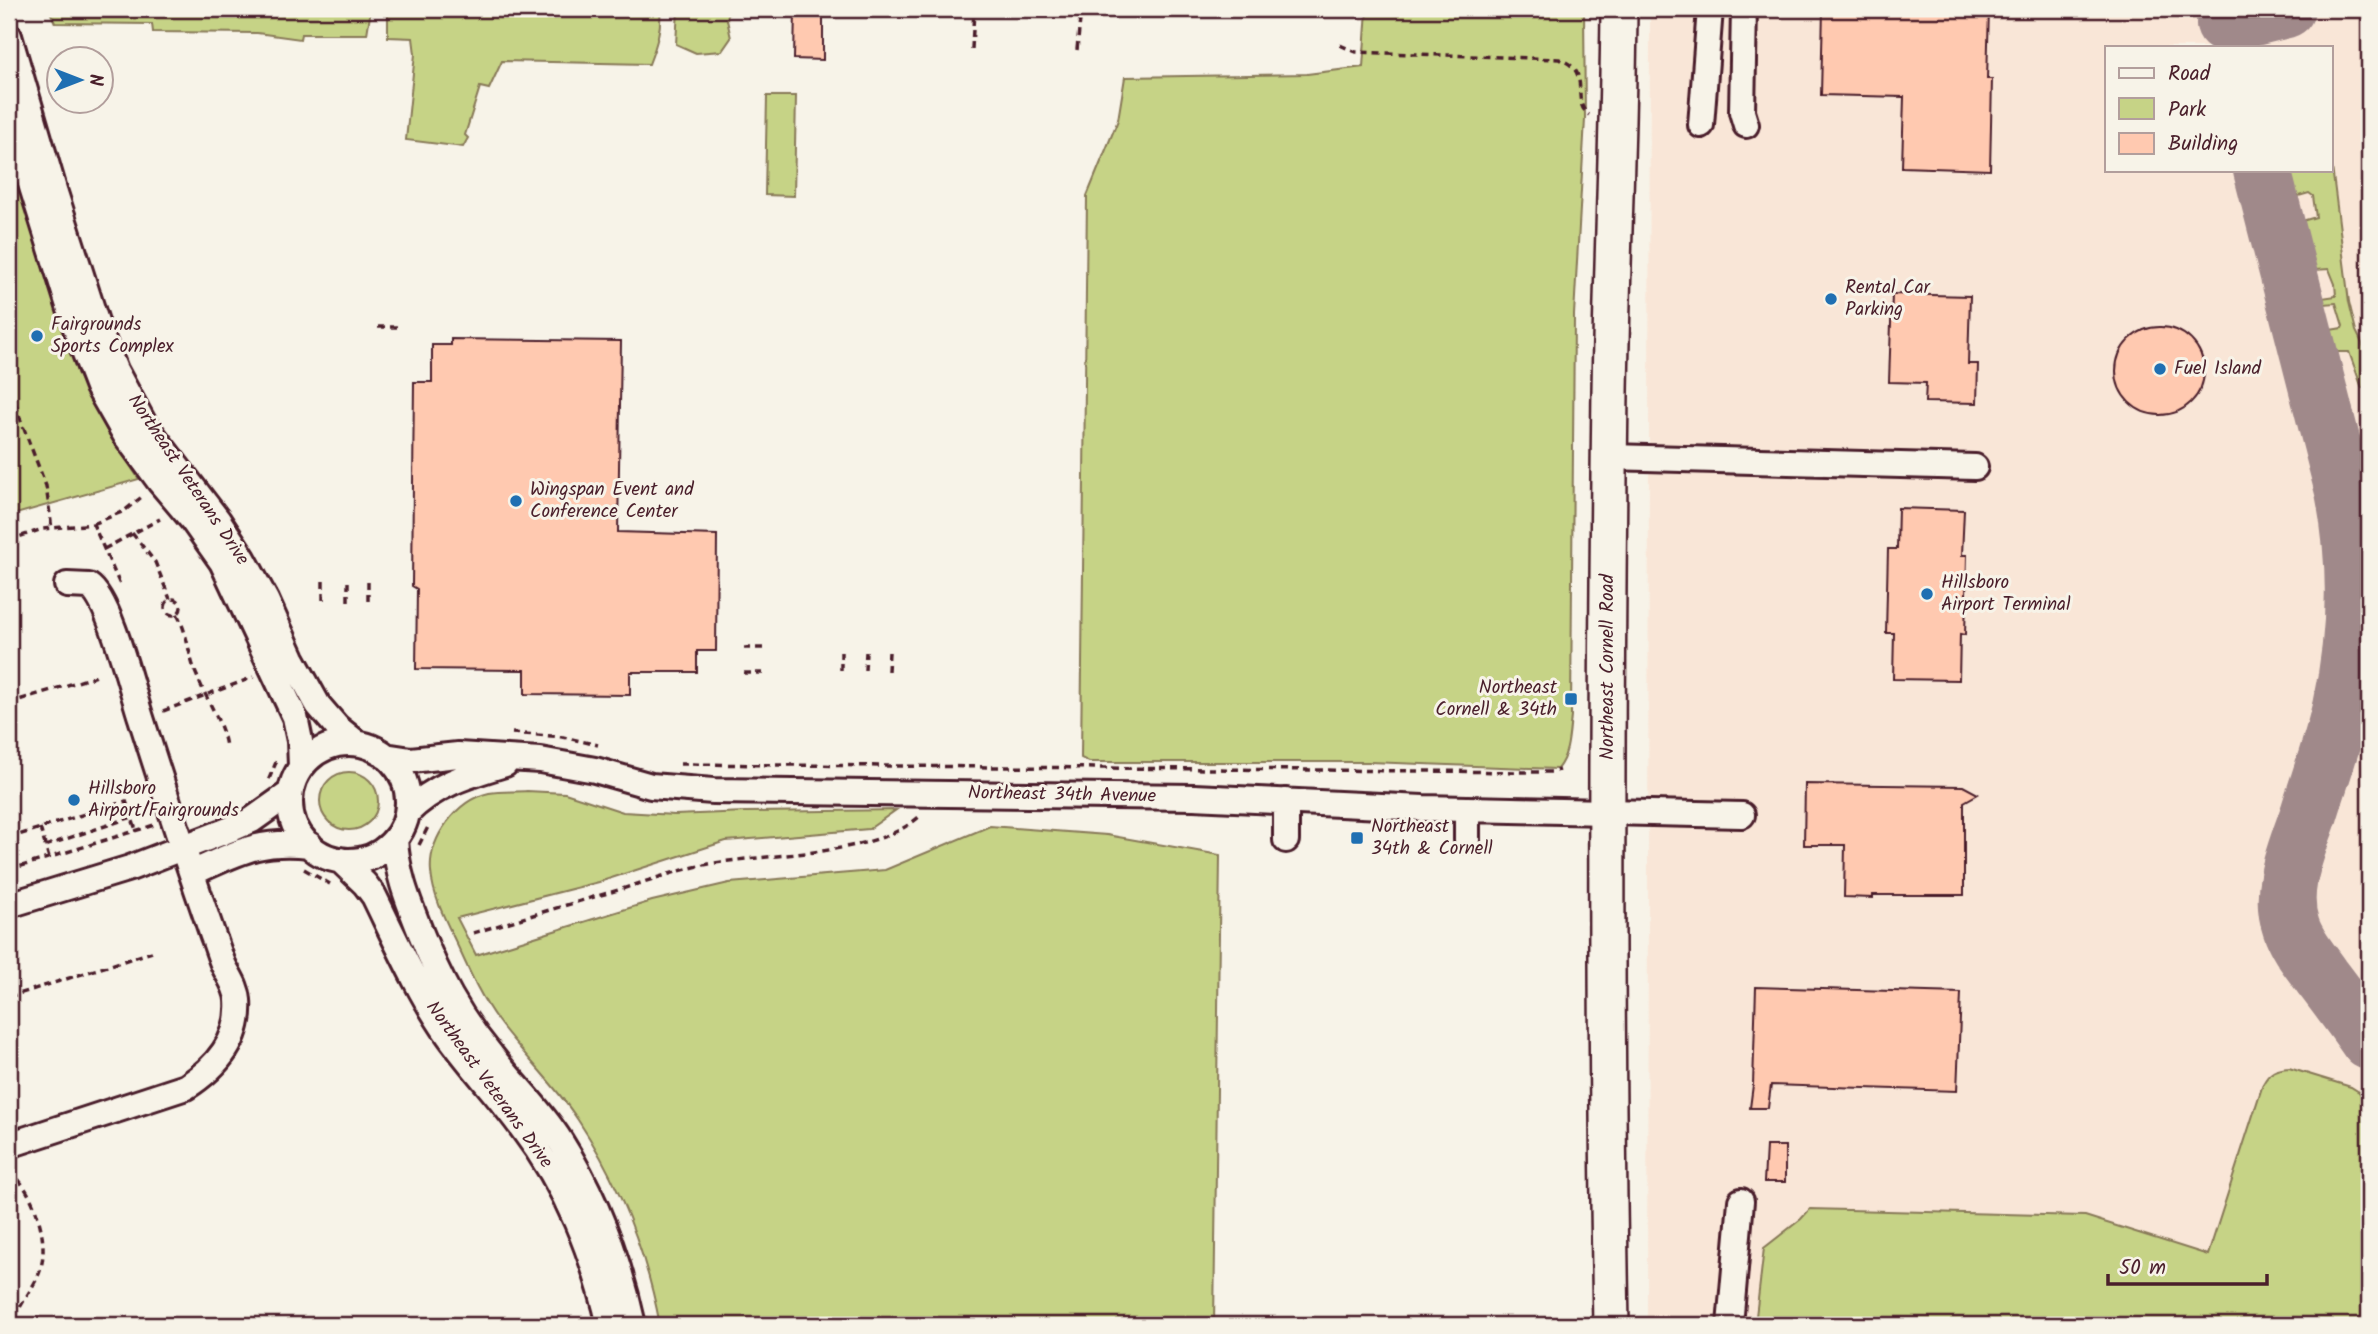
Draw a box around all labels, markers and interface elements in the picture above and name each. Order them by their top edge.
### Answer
north arrow [46,46,116,116]
legend [2105,46,2332,172]
text: Road [2168,58,2211,91]
text: N [80,74,110,86]
text: Park [2168,94,2206,127]
text: Building [2168,128,2238,161]
place label: Rental Car Parking [1845,273,1932,325]
marker: Rental Car Parking [1823,291,1839,307]
place label: Fairgrounds Sports Complex [51,310,175,362]
marker: Fairgrounds Sports Complex [29,328,45,344]
place label: Fuel Island [2174,354,2262,384]
marker: Fuel Island [2152,361,2168,377]
street label: Northeast Veterans Drive [119,388,257,572]
place label: Wingspan Event and Conference Center [530,475,694,527]
marker: Wingspan Event and Conference Center [508,493,524,509]
place label: Hillsboro Airport Terminal [1941,568,2071,620]
street label: Northeast Cornell Road [1593,574,1623,760]
marker: Hillsboro Airport Terminal [1919,586,1935,602]
place label: Northeast Cornell & 34th [1435,673,1558,725]
marker: Northeast Cornell & 34th [1563,691,1579,707]
place label: Hillsboro Airport/Fairgrounds [88,774,239,826]
street label: Northeast 34th Avenue [968,778,1157,812]
marker: Hillsboro Airport/Fairgrounds [66,792,82,808]
place label: Northeast 34th & Cornell [1371,812,1493,864]
marker: Northeast 34th & Cornell [1349,830,1365,846]
street label: Northeast Veterans Drive [418,995,560,1176]
scale bar [2108,1243,2268,1287]
text: 50 m [2119,1252,2166,1285]

